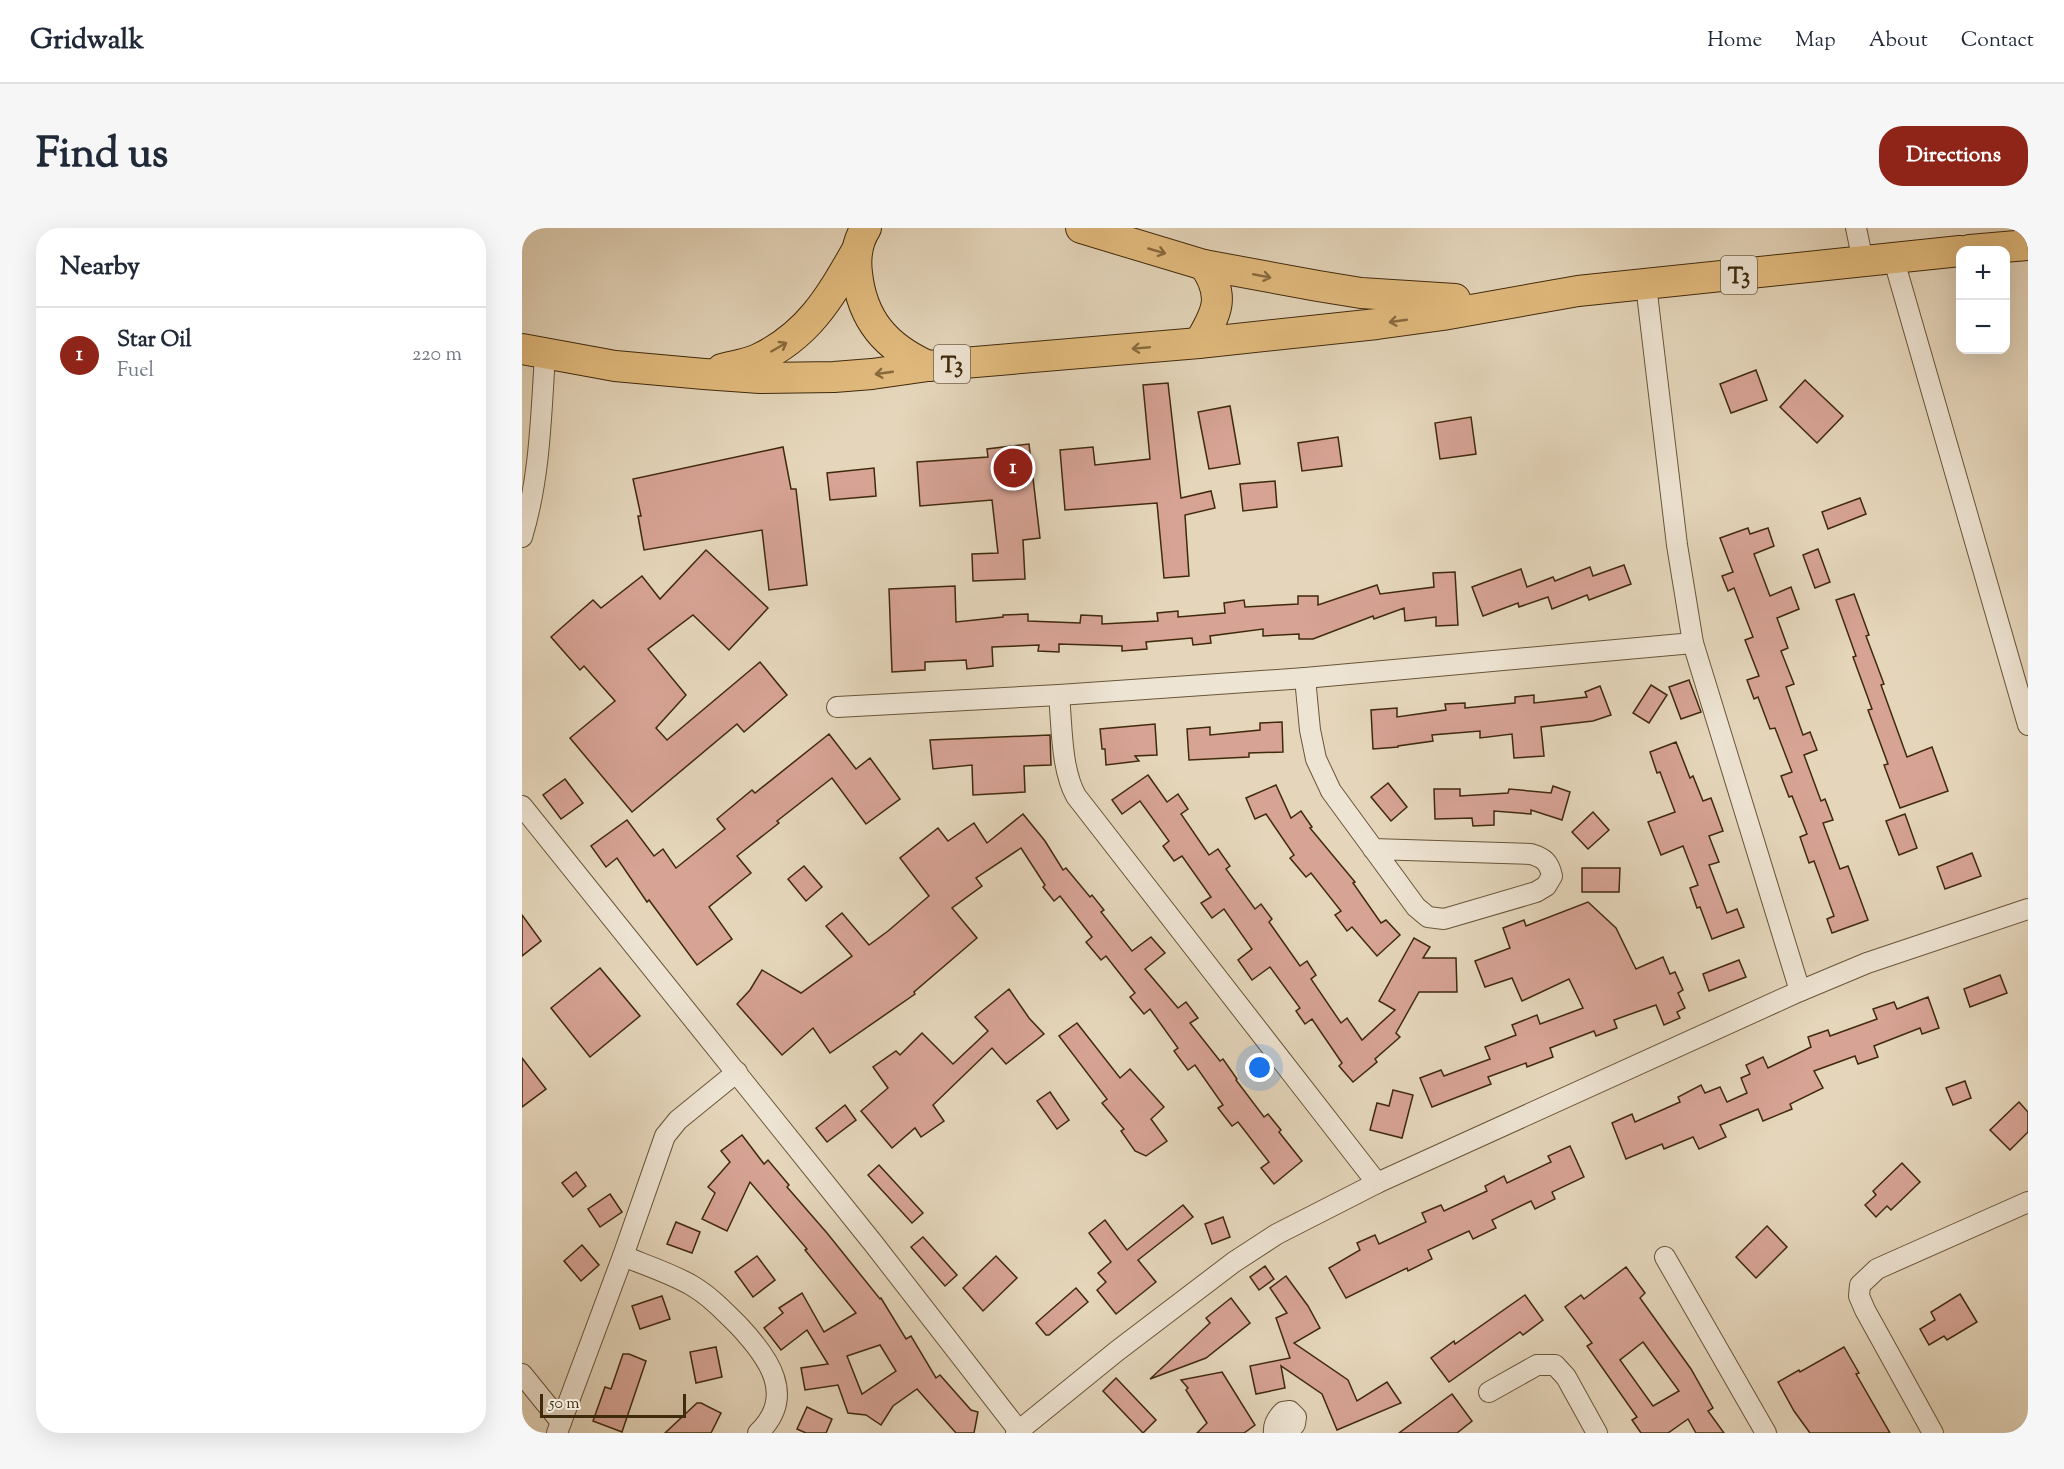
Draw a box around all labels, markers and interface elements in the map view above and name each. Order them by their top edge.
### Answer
text: Gridwalk [30,21,144,61]
text: Home [1707,26,1762,56]
text: Map [1795,26,1836,56]
text: About [1869,26,1928,56]
text: Contact [1961,26,2034,56]
text: Find us [36,126,168,186]
button: Directions [1879,126,2028,186]
one-way arrow [1148,246,1167,257]
map controls [1956,246,2010,354]
button: + [1956,246,2010,300]
text: Nearby [60,249,140,286]
road number: T3 [1721,256,1757,294]
one-way arrow [1251,271,1271,282]
button: − [1956,300,2010,354]
one-way arrow [1389,315,1409,326]
text: Star Oil [117,325,192,357]
text: 1 [76,341,83,370]
text: 220 m [412,341,462,370]
one-way arrow [770,341,787,353]
one-way arrow [1131,343,1151,354]
road number: T3 [934,345,970,383]
text: Fuel [117,357,154,386]
one-way arrow [874,367,894,378]
pin: 1 [994,446,1032,490]
your location [1245,1053,1274,1082]
scale bar [540,1391,686,1418]
text: 50 m [549,1393,580,1416]

